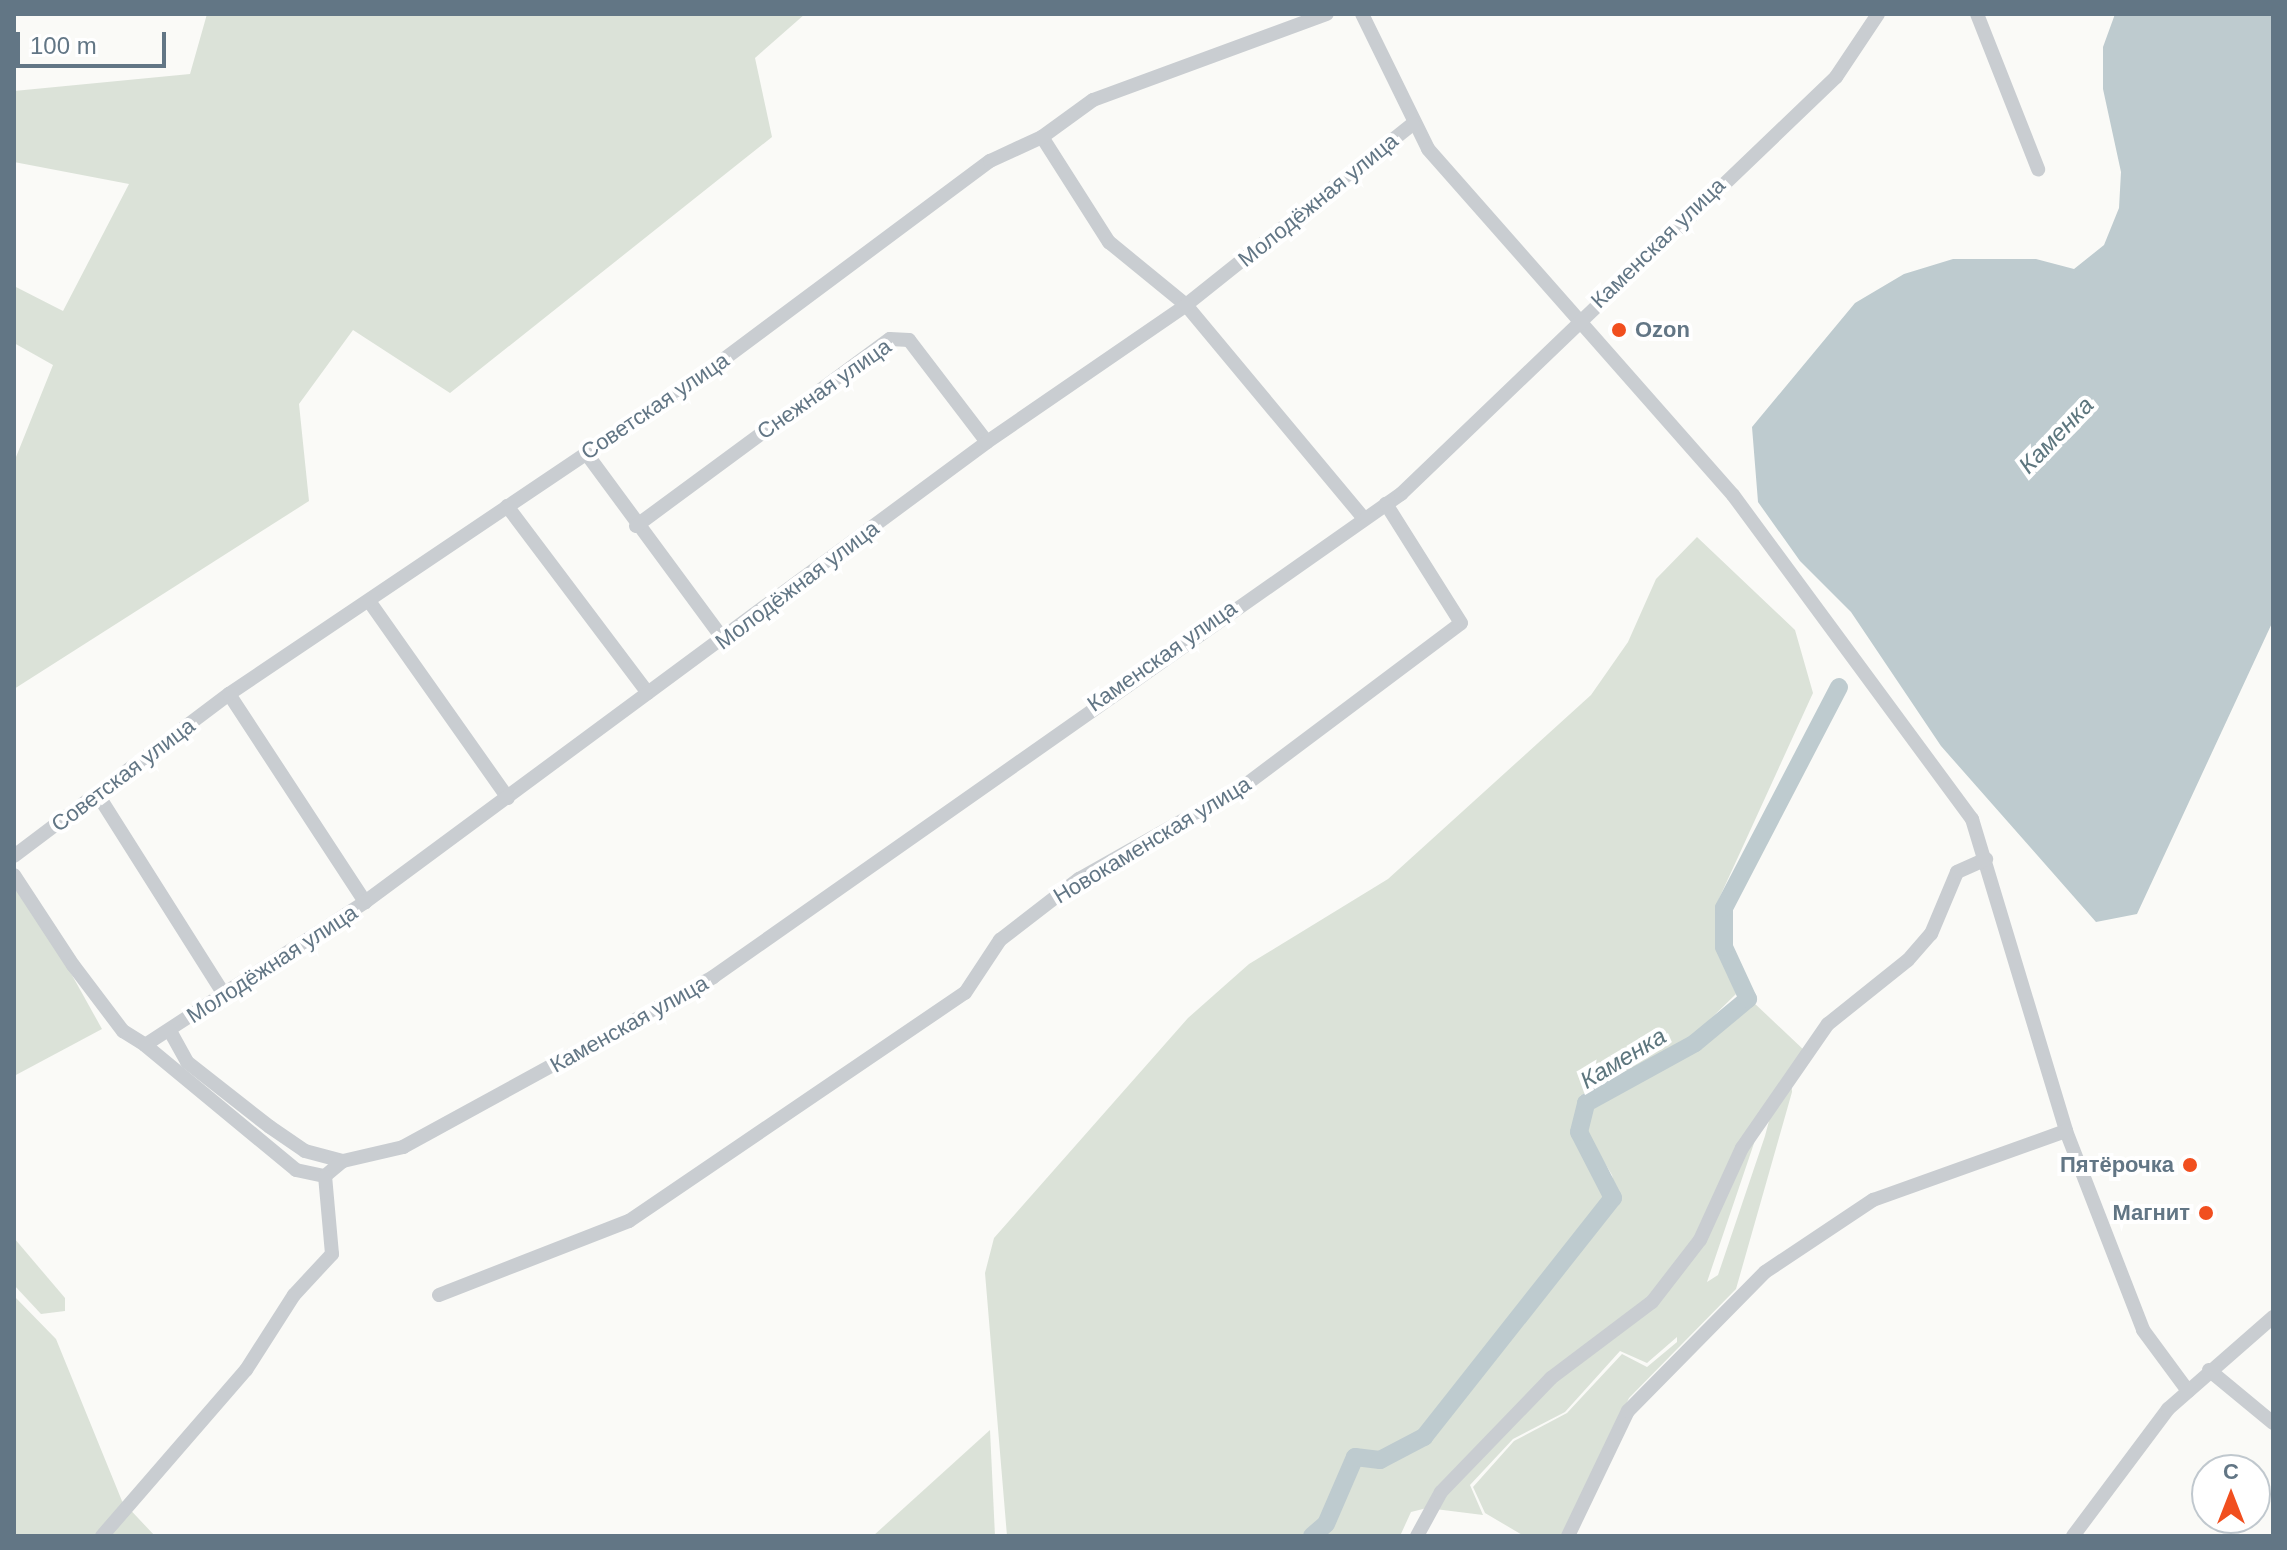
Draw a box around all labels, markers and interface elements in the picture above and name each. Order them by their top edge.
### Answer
scale bar [20,16,170,66]
text: 100 m [30,32,97,59]
street label: Молодёжная улица [1233,127,1403,273]
street label: Каменская улица [1585,172,1731,314]
place label: Ozon [1635,317,1690,343]
marker: Ozon [1610,321,1628,339]
street label: Снежная улица [752,333,896,445]
street label: Советская улица [576,347,734,465]
water label: Каменка [2013,391,2099,479]
street label: Молодёжная улица [710,515,884,655]
street label: Каменская улица [1082,595,1242,717]
street label: Советская улица [46,712,200,838]
street label: Новокаменская улица [1049,771,1255,909]
street label: Молодёжная улица [182,899,362,1029]
street label: Каменская улица [545,970,713,1078]
water label: Каменка [1575,1021,1671,1095]
place label: Пятёрочка [2060,1152,2174,1178]
marker: Пятёрочка [2181,1156,2199,1174]
place label: Магнит [2112,1200,2190,1226]
marker: Магнит [2197,1204,2215,1222]
north arrow [2191,1454,2271,1534]
text: С [2223,1459,2239,1484]

